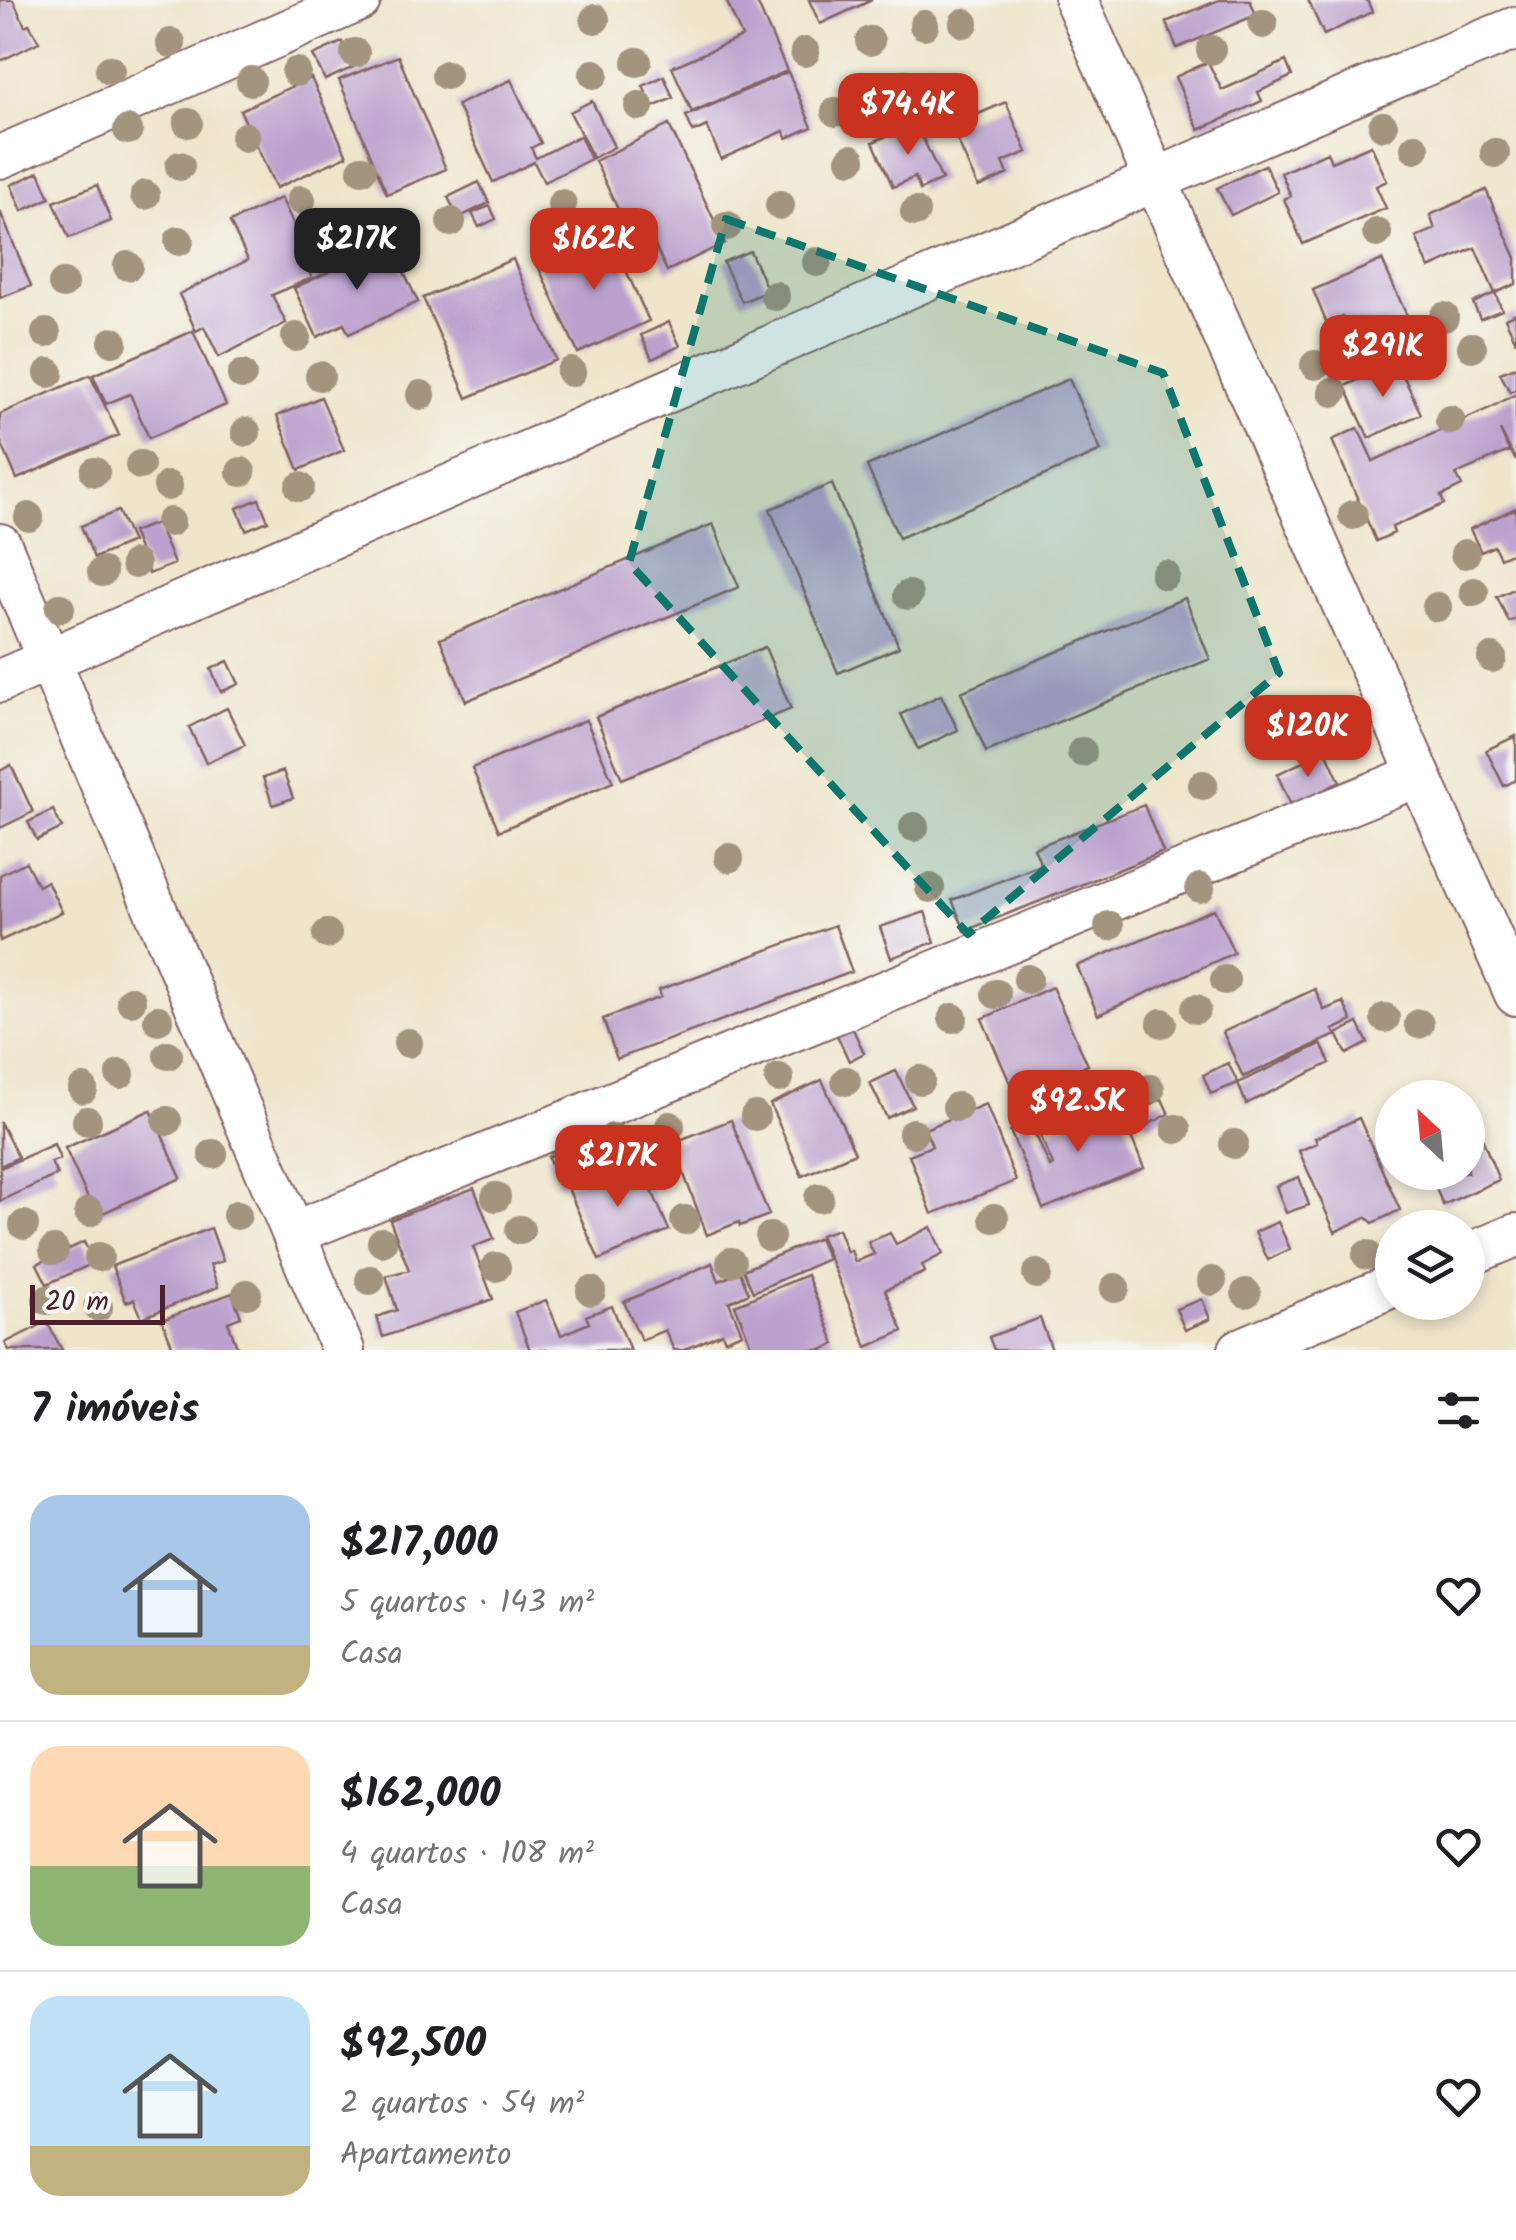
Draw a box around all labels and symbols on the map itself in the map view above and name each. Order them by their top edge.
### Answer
pin: $74.4K [827,73,989,158]
pin: $217K [287,208,427,293]
pin: $162K [524,208,664,293]
pin: $291K [1313,315,1453,400]
pin: $120K [1238,695,1378,780]
pin: $92.5K [997,1070,1159,1155]
north arrow [1375,1080,1485,1190]
pin: $217K [548,1125,688,1210]
scale bar [30,1280,165,1324]

